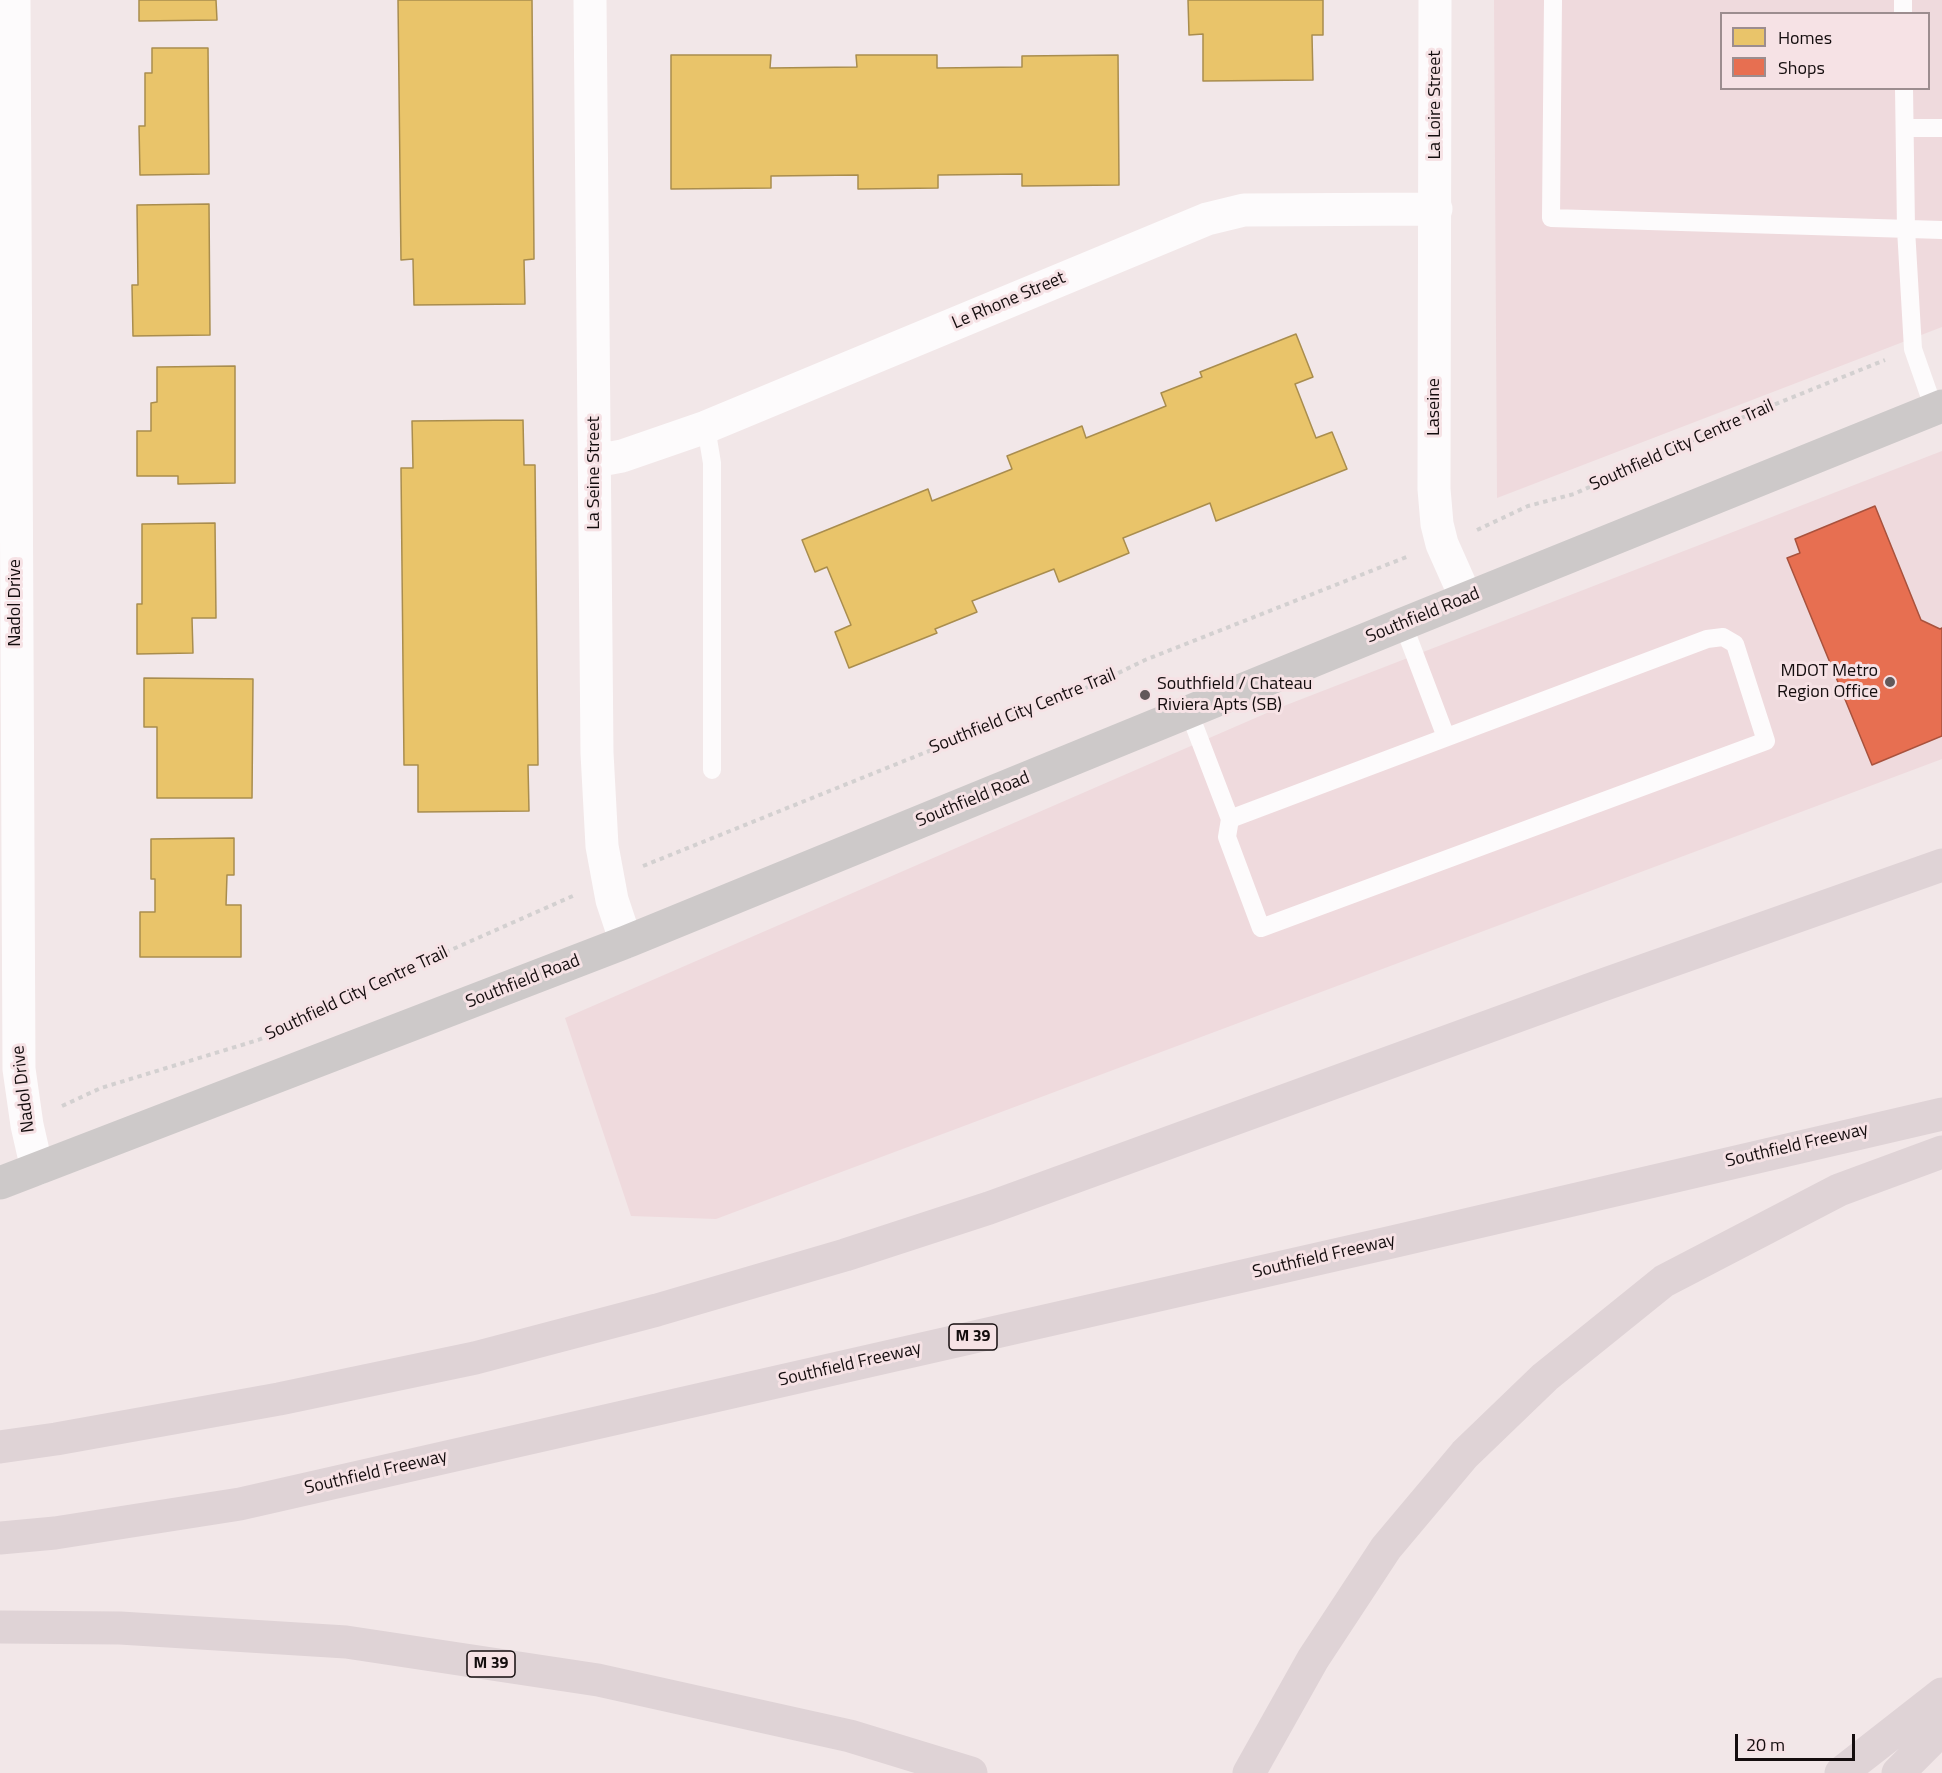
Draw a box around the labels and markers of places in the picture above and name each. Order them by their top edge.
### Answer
place label: MDOT Metro Region Office [1777,661,1878,704]
place label: Southfield / Chateau Riviera Apts (SB) [1157,674,1312,716]
marker: MDOT Metro Region Office [1883,675,1897,689]
marker: Southfield / Chateau Riviera Apts (SB) [1138,688,1152,702]

